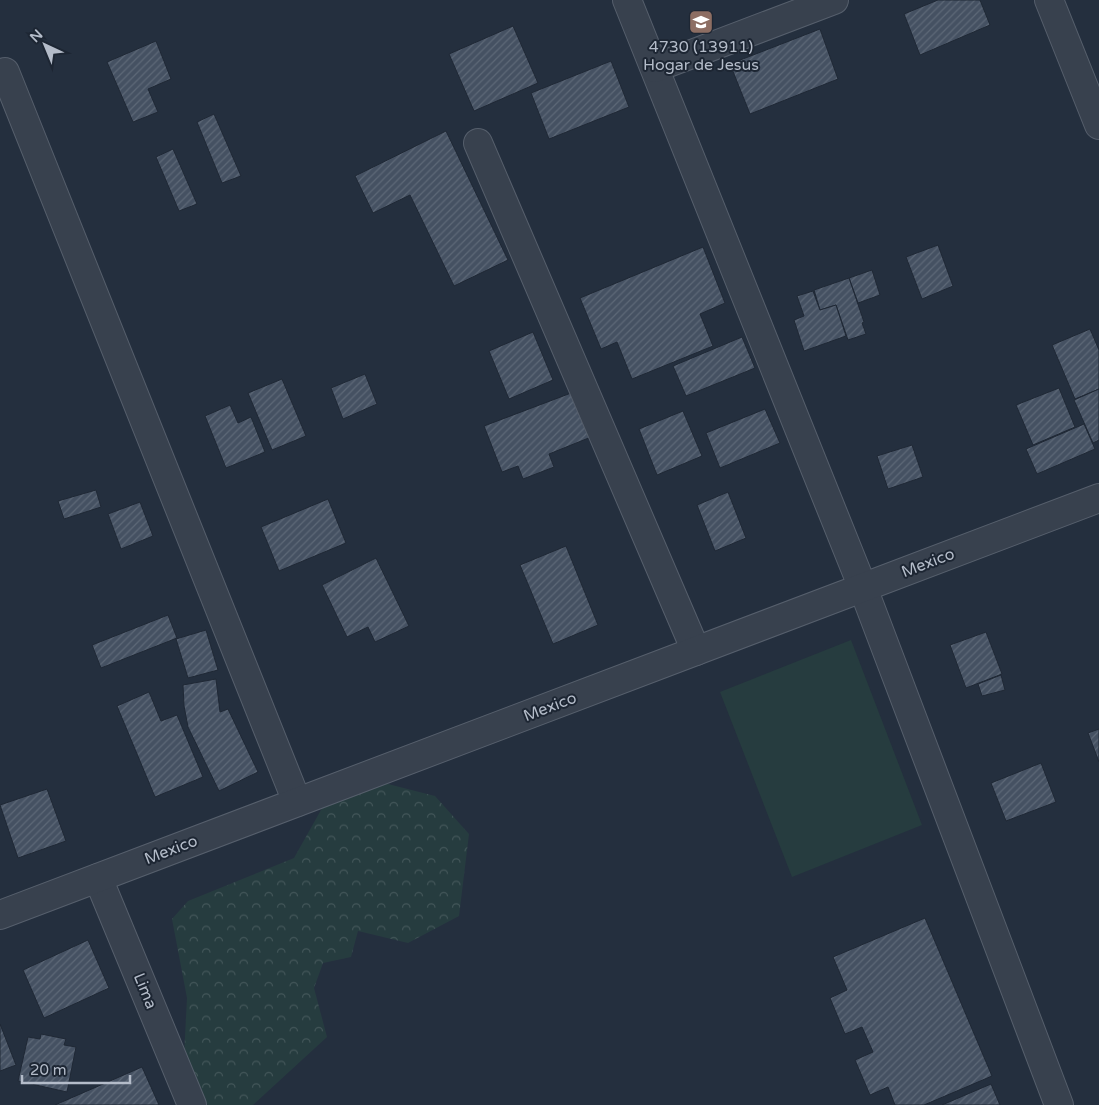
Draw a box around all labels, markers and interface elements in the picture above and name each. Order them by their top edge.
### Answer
school or university icon: 4730 (13911) Hogar de Jesus [688,9,714,35]
north arrow [20,20,70,70]
text: N [26,26,46,46]
place label: 4730 (13911) Hogar de Jesus [643,37,759,75]
street label: Mexico [899,544,957,582]
street label: Mexico [521,688,579,726]
street label: Mexico [142,831,200,869]
street label: Lima [129,970,161,1012]
scale bar [22,1052,130,1084]
text: 20 m [30,1061,67,1079]

